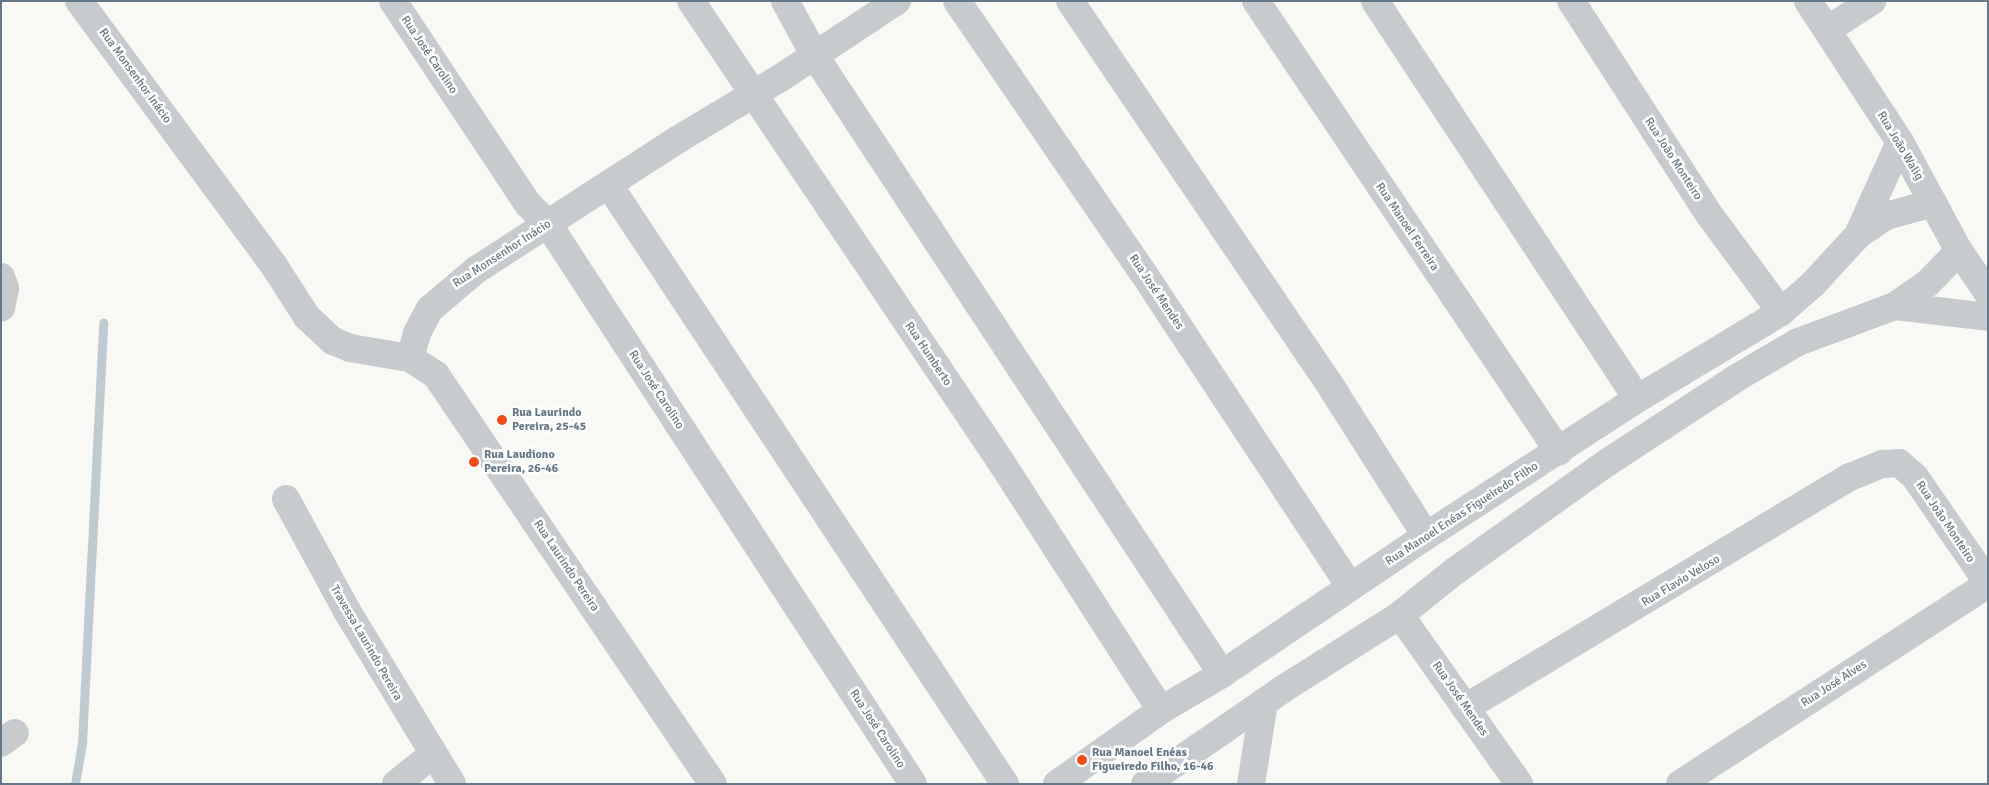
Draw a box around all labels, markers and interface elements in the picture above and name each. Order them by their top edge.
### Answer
street label: Rua José Carolino [398,13,460,97]
street label: Rua Monsenhor Inácio [96,26,174,126]
street label: Rua João Walig [1874,109,1926,183]
street label: Rua João Monteiro [1641,115,1705,203]
street label: Rua Manoel Ferreira [1372,180,1442,274]
street label: Rua Monsenhor Inácio [450,217,554,291]
street label: Rua José Mendes [1126,252,1186,332]
street label: Rua Humberto [901,319,955,389]
street label: Rua José Carolino [625,348,687,432]
place label: Rua Laurindo Pereira, 25-45 [512,406,586,434]
marker: Rua Laurindo Pereira, 25-45 [496,414,508,426]
place label: Rua Laudiono Pereira, 26-46 [484,448,558,476]
marker: Rua Laudiono Pereira, 26-46 [468,456,480,468]
street label: Rua Manoel Enéas Figueiredo Filho [1383,459,1541,569]
street label: Rua João Monteiro [1912,479,1978,565]
street label: Rua Laurindo Pereira [530,518,602,614]
street label: Rua Flavio Veloso [1639,552,1723,610]
street label: Travessa Laurindo Pereira [327,583,405,703]
street label: Rua José Alves [1799,658,1869,710]
street label: Rua José Mendes [1429,659,1491,739]
street label: Rua José Carolino [846,687,908,771]
place label: Rua Manoel Enéas Figueiredo Filho, 16-46 [1092,746,1213,774]
marker: Rua Manoel Enéas Figueiredo Filho, 16-46 [1076,754,1088,766]

